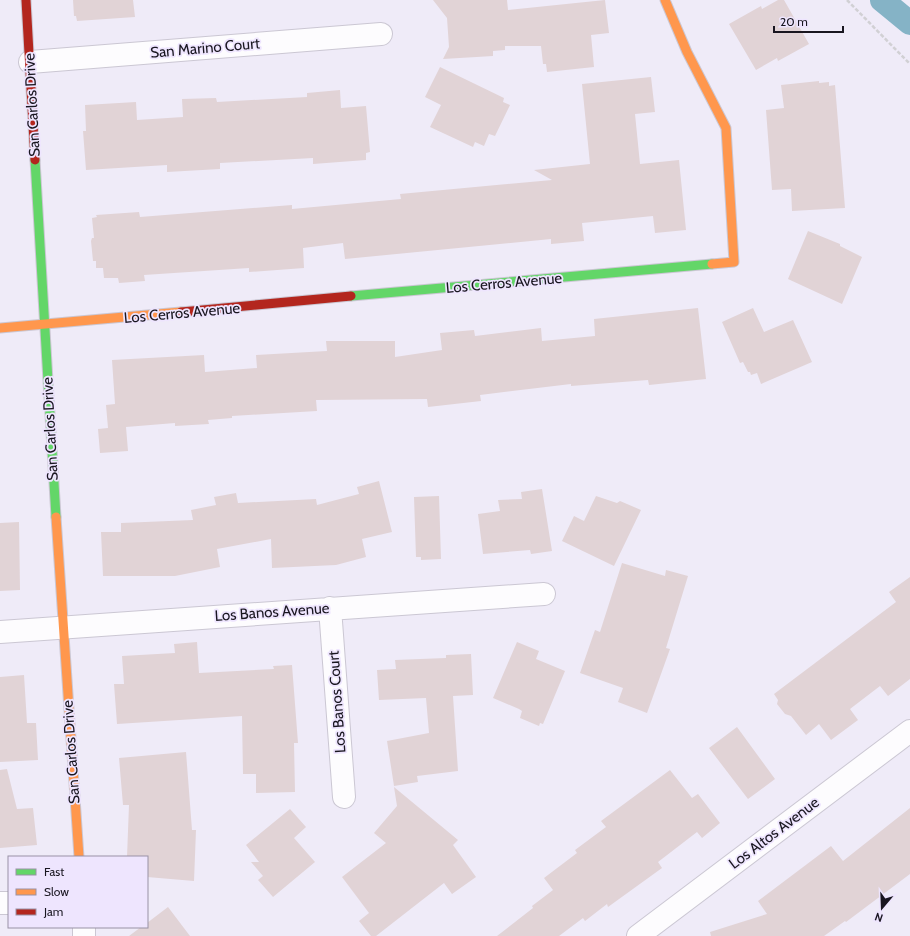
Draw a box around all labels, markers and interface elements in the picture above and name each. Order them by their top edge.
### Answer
scale bar [774,8,843,34]
text: 20 m [780,14,808,29]
street label: San Marino Court [149,34,261,62]
street label: San Carlos Drive [20,52,44,157]
street label: Los Cerros Avenue [445,269,563,297]
street label: Los Cerros Avenue [123,299,241,327]
street label: San Carlos Drive [38,376,62,481]
street label: Los Banos Avenue [214,599,330,625]
street label: Los Banos Court [324,650,350,754]
street label: San Carlos Drive [58,699,84,804]
street label: Los Altos Avenue [725,793,823,873]
legend [8,856,148,928]
text: Fast [44,864,64,879]
text: Slow [44,884,69,899]
north arrow [862,888,902,928]
text: Jam [43,904,63,919]
text: N [873,910,885,925]

